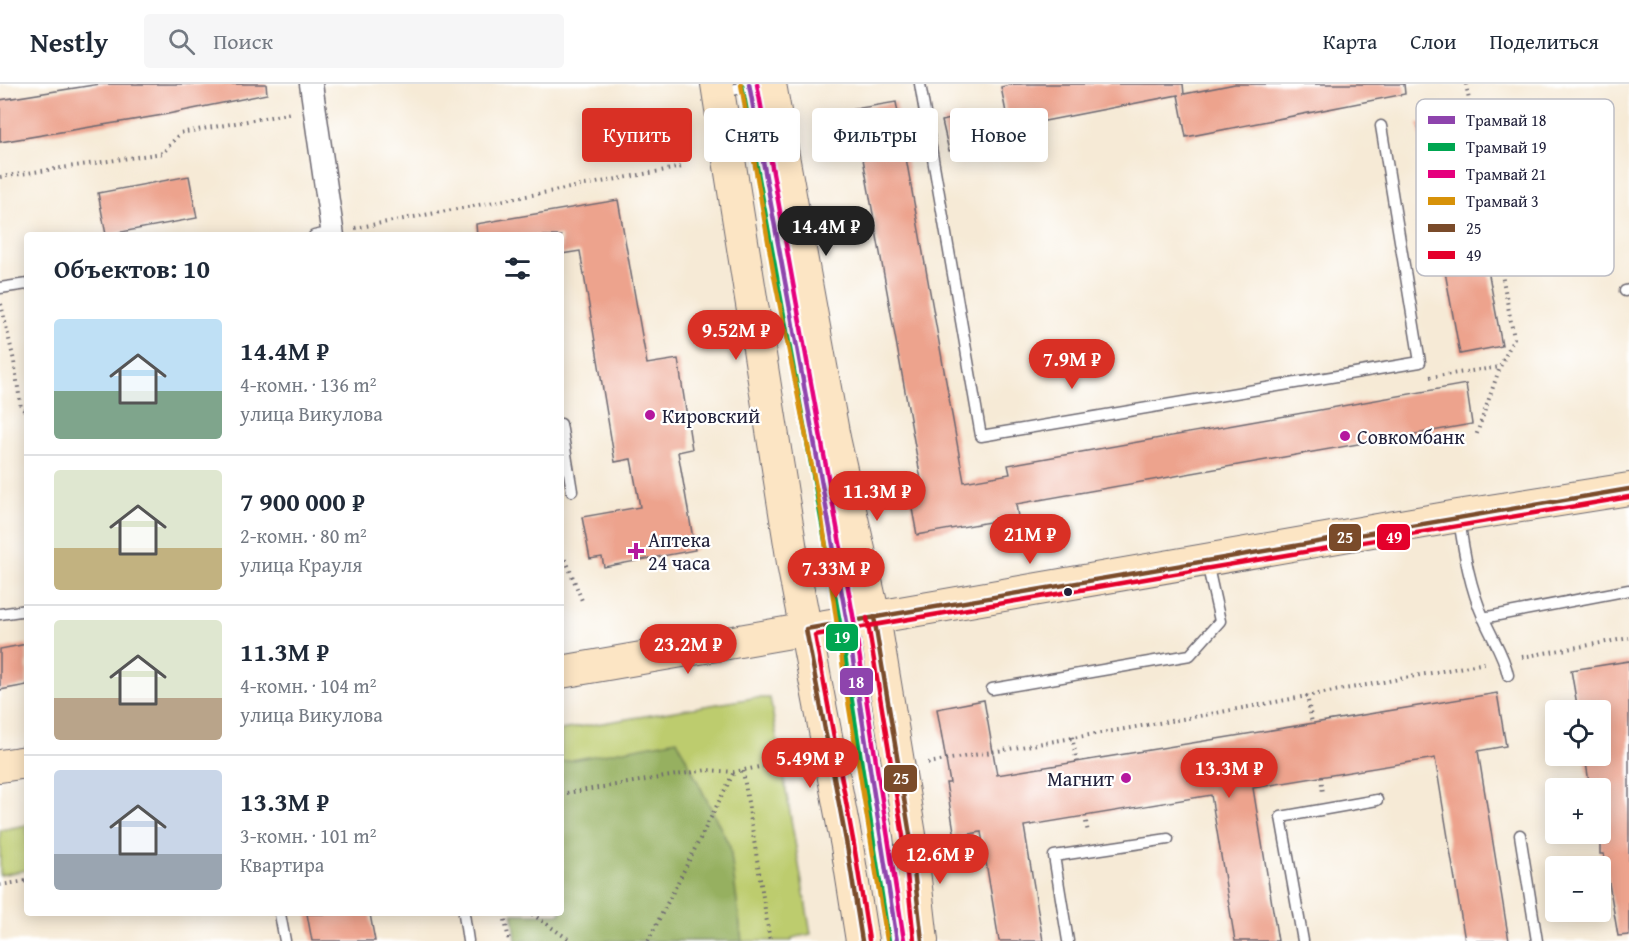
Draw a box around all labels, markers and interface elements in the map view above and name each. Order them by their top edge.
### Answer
search box [144,14,564,68]
text: Nestly [30,21,108,62]
icon: search [165,25,198,58]
text: Поиск [213,25,273,57]
text: Карта [1323,26,1377,57]
text: Слои [1410,26,1456,57]
text: Поделиться [1489,26,1599,57]
legend [1416,99,1614,276]
chip: Купить [582,108,692,162]
chip: Снять [704,108,800,162]
chip: Фильтры [812,108,938,162]
chip: Новое [950,108,1048,162]
text: Трамвай 18 [1466,108,1547,132]
text: Трамвай 19 [1466,135,1547,159]
text: Трамвай 21 [1466,162,1547,186]
text: Трамвай 3 [1466,189,1539,213]
pin: 14.4M ₽ [771,206,881,257]
text: 14.4M ₽ [792,211,860,240]
text: 25 [1466,216,1481,240]
text: 49 [1466,243,1482,267]
text: Объектов: 10 [54,249,210,288]
icon: filters [501,252,534,285]
pin: 9.52M ₽ [681,310,791,361]
text: 9.52M ₽ [702,315,770,344]
text: 14.4M ₽ [240,331,329,370]
pin: 7.9M ₽ [1023,339,1121,390]
icon: home [102,343,174,415]
text: 7.9M ₽ [1043,344,1101,373]
text: 4-комн. · 136 m² [240,370,376,399]
text: улица Викулова [240,399,383,428]
place label: Кировский [662,401,760,430]
marker: Кировский [643,408,657,422]
place label: Совкомбанк [1357,422,1465,451]
marker: Совкомбанк [1338,429,1352,443]
pin: 11.3M ₽ [822,471,932,522]
text: 11.3M ₽ [843,476,911,505]
text: 7 900 000 ₽ [240,482,365,521]
icon: home [102,494,174,566]
pin: 21M ₽ [988,514,1072,565]
text: 21M ₽ [1004,519,1056,548]
text: 2-комн. · 80 m² [240,521,367,550]
line badge: 25 [1328,523,1362,552]
line badge: 49 [1376,523,1411,551]
place label: Аптека 24 часа [648,525,711,577]
text: 25 [1337,525,1353,549]
text: 49 [1386,525,1402,549]
marker: Аптека 24 часа [629,544,643,558]
pin: 7.33M ₽ [781,548,891,599]
text: улица Крауля [240,550,362,579]
text: 7.33M ₽ [802,553,870,582]
unlabelled marker [1062,586,1074,598]
line badge: 19 [825,623,859,652]
pin: 23.2M ₽ [633,624,743,675]
text: 19 [834,625,850,649]
text: 23.2M ₽ [654,629,722,658]
text: 11.3M ₽ [240,632,329,671]
icon: home [102,644,174,716]
line badge: 18 [839,667,874,696]
text: 18 [848,670,864,694]
text: 4-комн. · 104 m² [240,671,376,700]
text: улица Викулова [240,700,383,729]
map controls [1545,700,1611,922]
button: locate [1545,700,1611,766]
pin: 5.49M ₽ [755,738,865,789]
text: 5.49M ₽ [776,743,844,772]
pin: 13.3M ₽ [1174,748,1284,799]
text: 13.3M ₽ [1195,753,1263,782]
line badge: 25 [883,764,918,793]
place label: Магнит [1047,764,1114,793]
text: 25 [893,766,909,790]
marker: Магнит [1119,771,1133,785]
button: + [1545,778,1611,844]
text: 13.3M ₽ [240,782,329,821]
icon: home [102,794,174,866]
text: 3-комн. · 101 m² [240,821,376,850]
pin: 12.6M ₽ [885,834,995,885]
text: 12.6M ₽ [906,839,974,868]
text: Квартира [240,850,324,879]
button: − [1545,856,1611,922]

